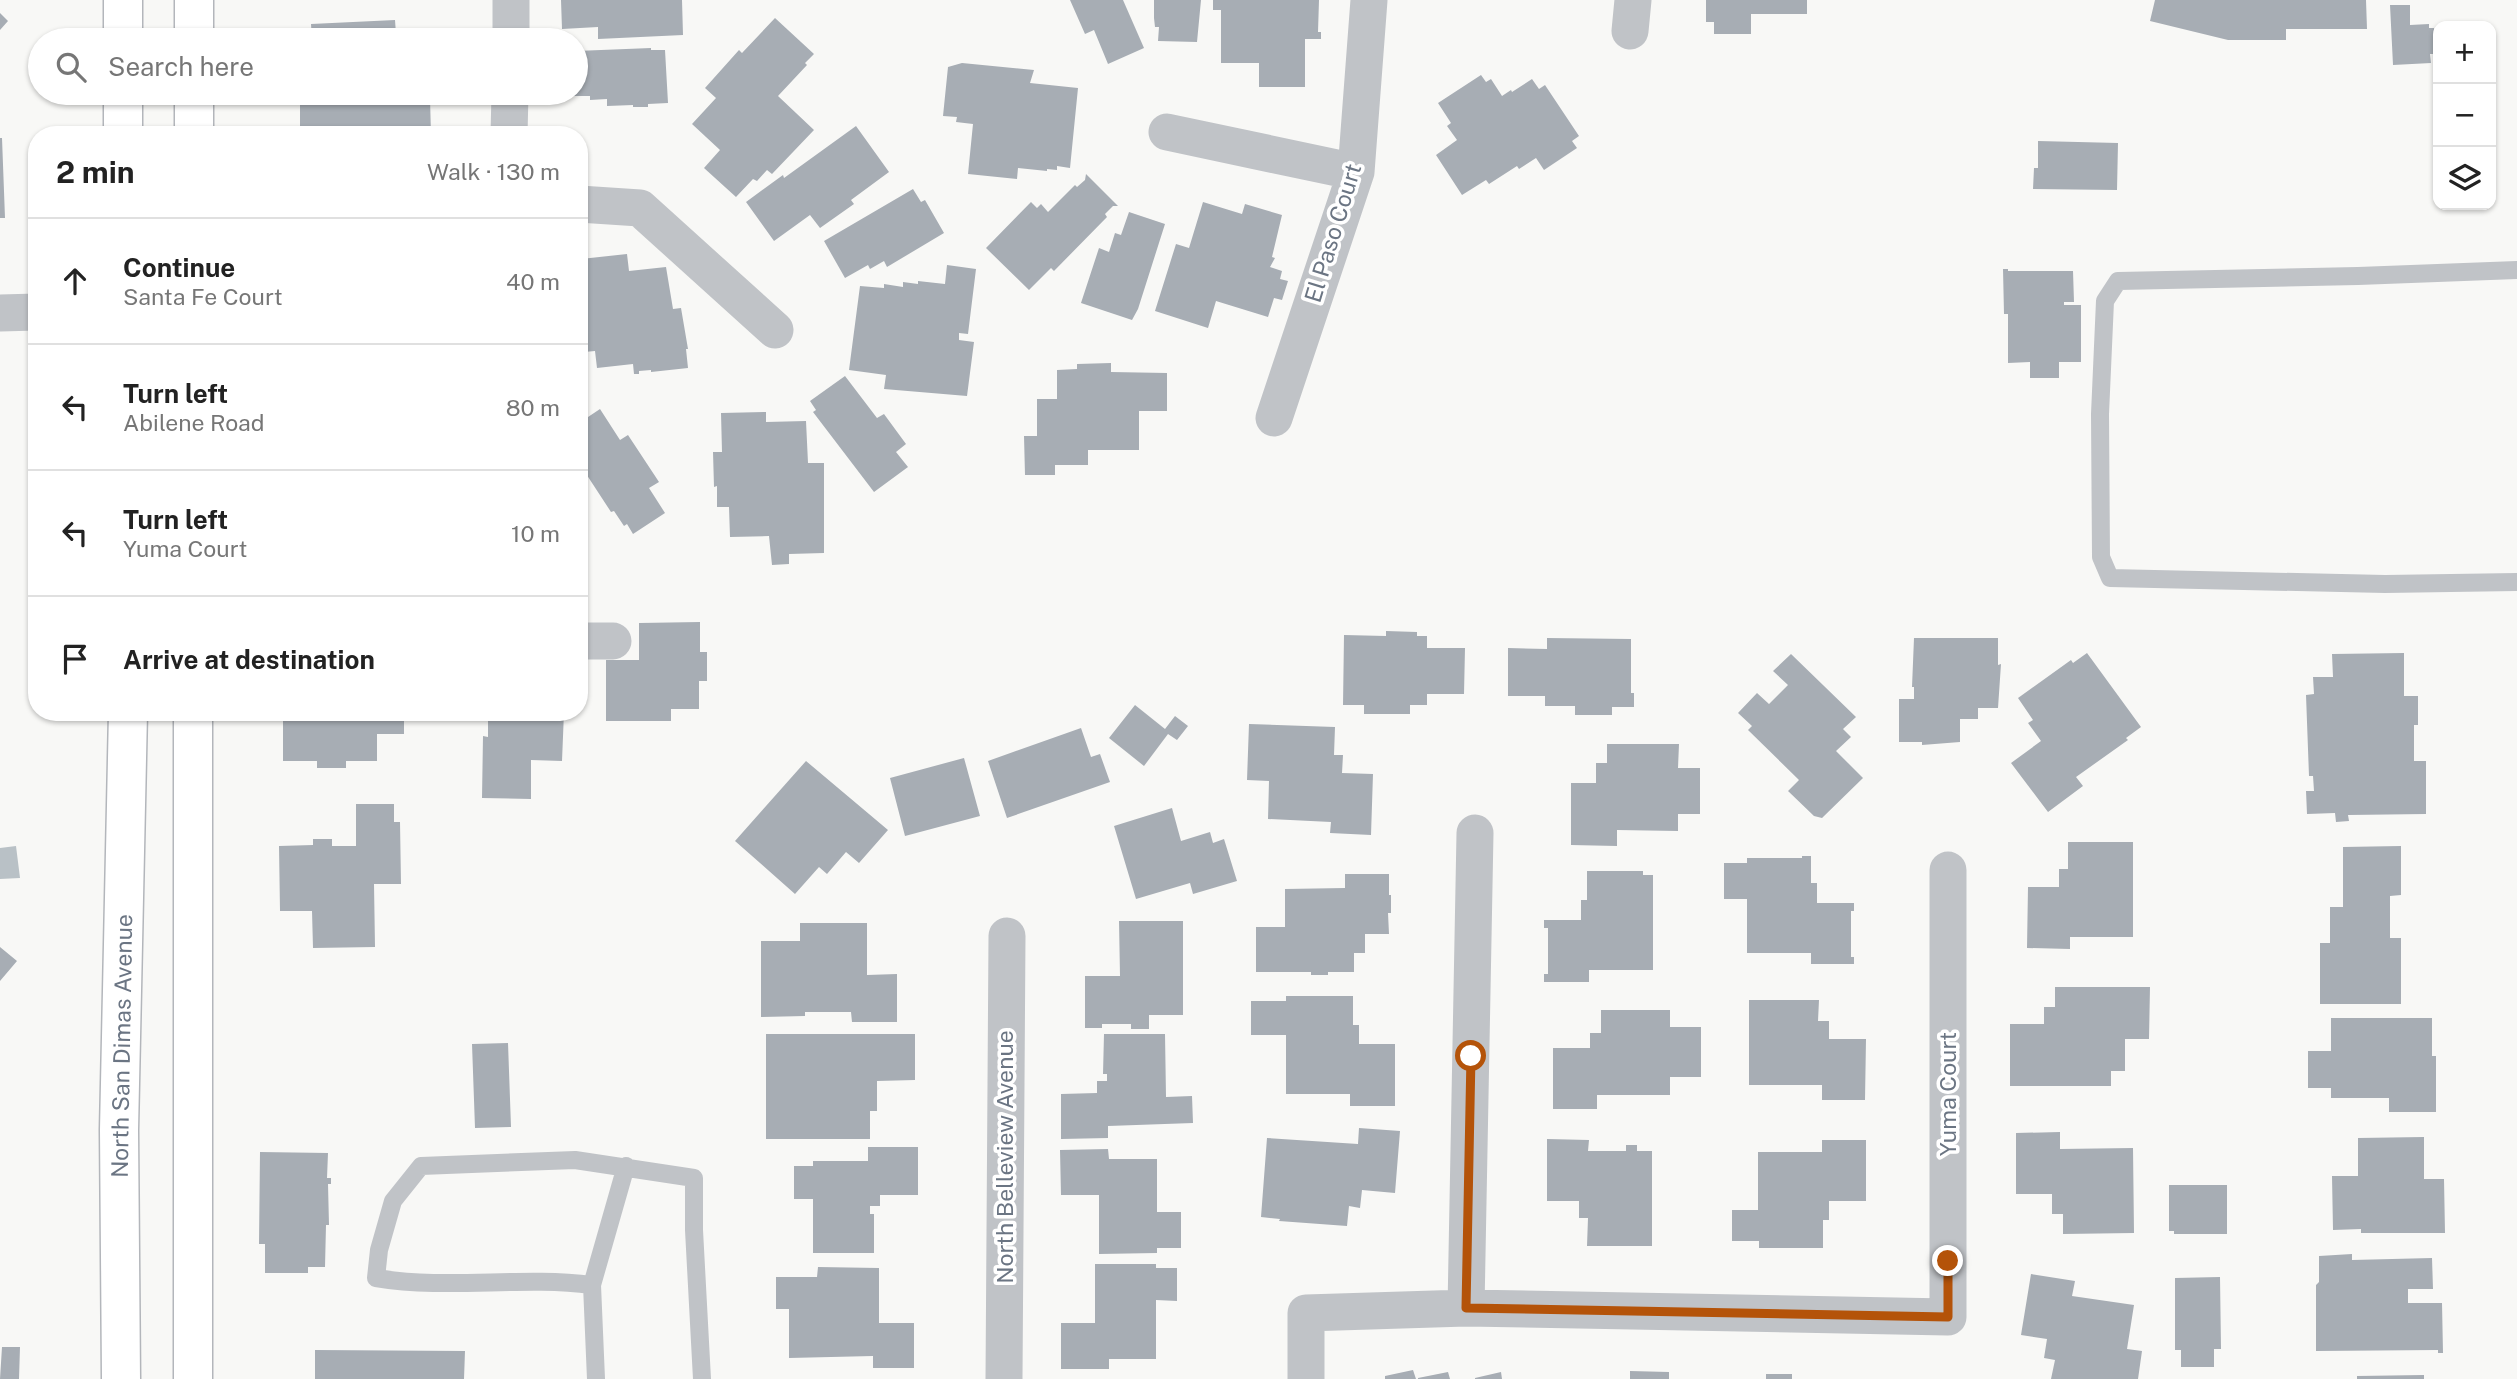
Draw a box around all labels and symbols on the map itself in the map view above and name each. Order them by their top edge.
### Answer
street label: El Paso Court [1299,160,1366,305]
street label: North San Dimas Avenue [106,914,137,1178]
street label: North Belleview Avenue [991,1030,1018,1284]
street label: Yuma Court [1934,1032,1961,1156]
route start [1455,1040,1486,1071]
route end [1932,1245,1963,1276]

